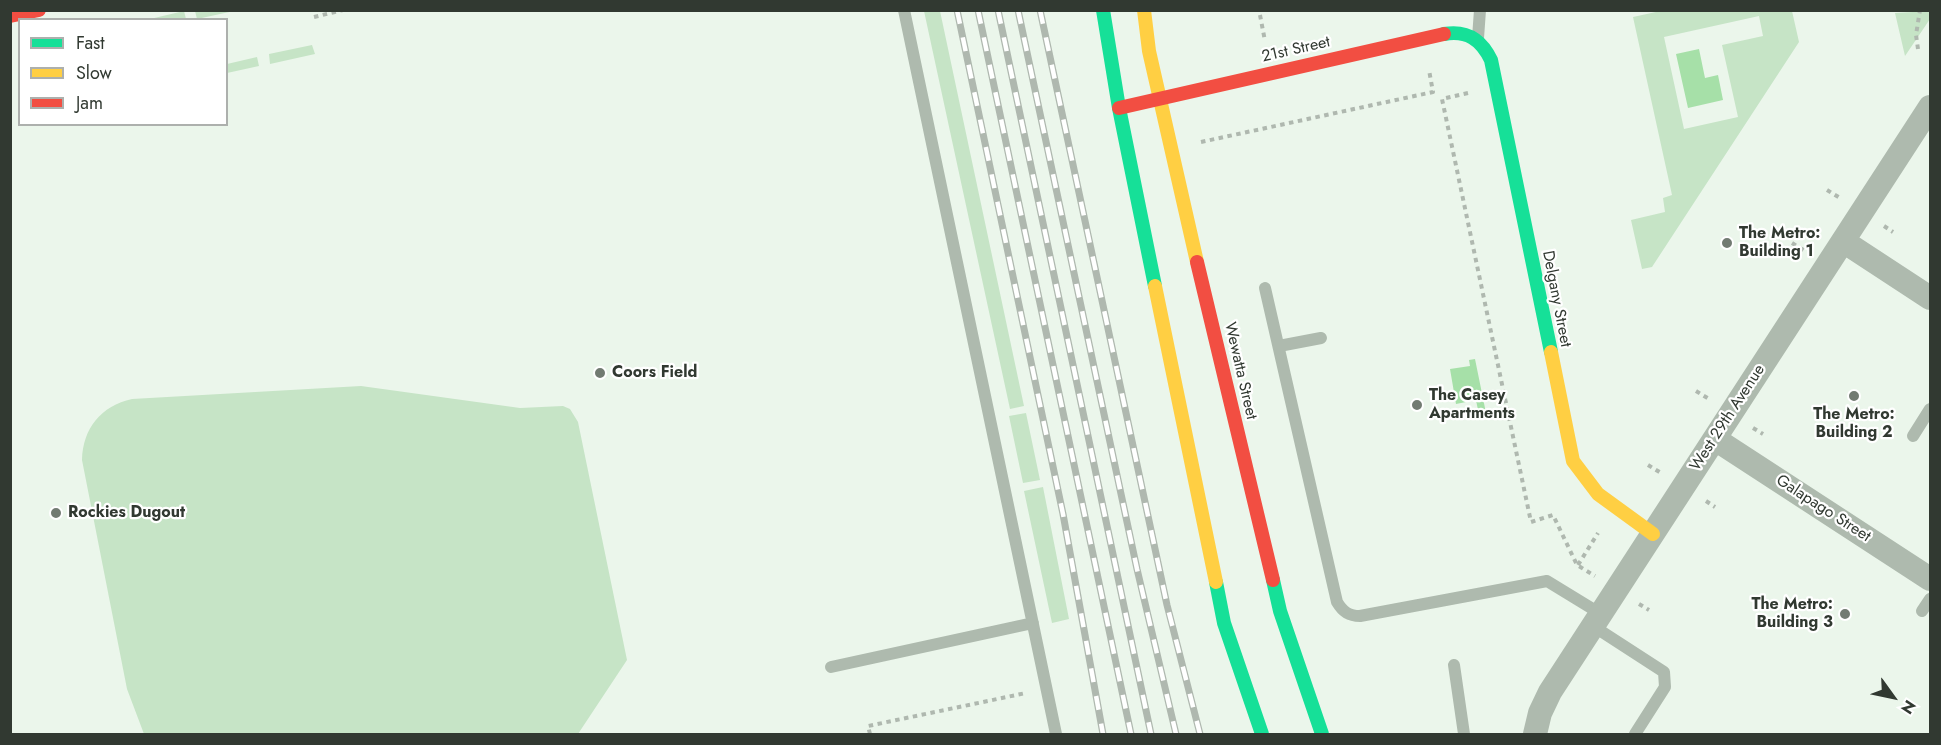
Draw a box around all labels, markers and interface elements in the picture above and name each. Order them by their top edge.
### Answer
legend [18,18,228,126]
text: Fast [76,30,105,56]
street label: 21st Street [1260,33,1332,67]
text: Slow [76,60,112,86]
text: Jam [76,90,103,116]
place label: The Metro: Building 1 [1739,224,1820,262]
marker: The Metro: Building 1 [1720,236,1734,250]
street label: Delgany Street [1537,249,1575,349]
street label: Wewatta Street [1219,320,1261,422]
street label: West 29th Avenue [1686,361,1770,475]
place label: Coors Field [612,363,697,383]
marker: Coors Field [593,366,607,380]
place label: The Casey Apartments [1429,386,1515,424]
marker: The Metro: Building 2 [1847,389,1861,403]
marker: The Casey Apartments [1410,398,1424,412]
place label: The Metro: Building 2 [1813,405,1895,443]
street label: Galapago Street [1772,471,1874,547]
place label: Rockies Dugout [68,503,185,523]
marker: Rockies Dugout [49,506,63,520]
place label: The Metro: Building 3 [1752,595,1833,633]
marker: The Metro: Building 3 [1838,607,1852,621]
north arrow [1863,667,1923,727]
text: N [1895,695,1922,719]

